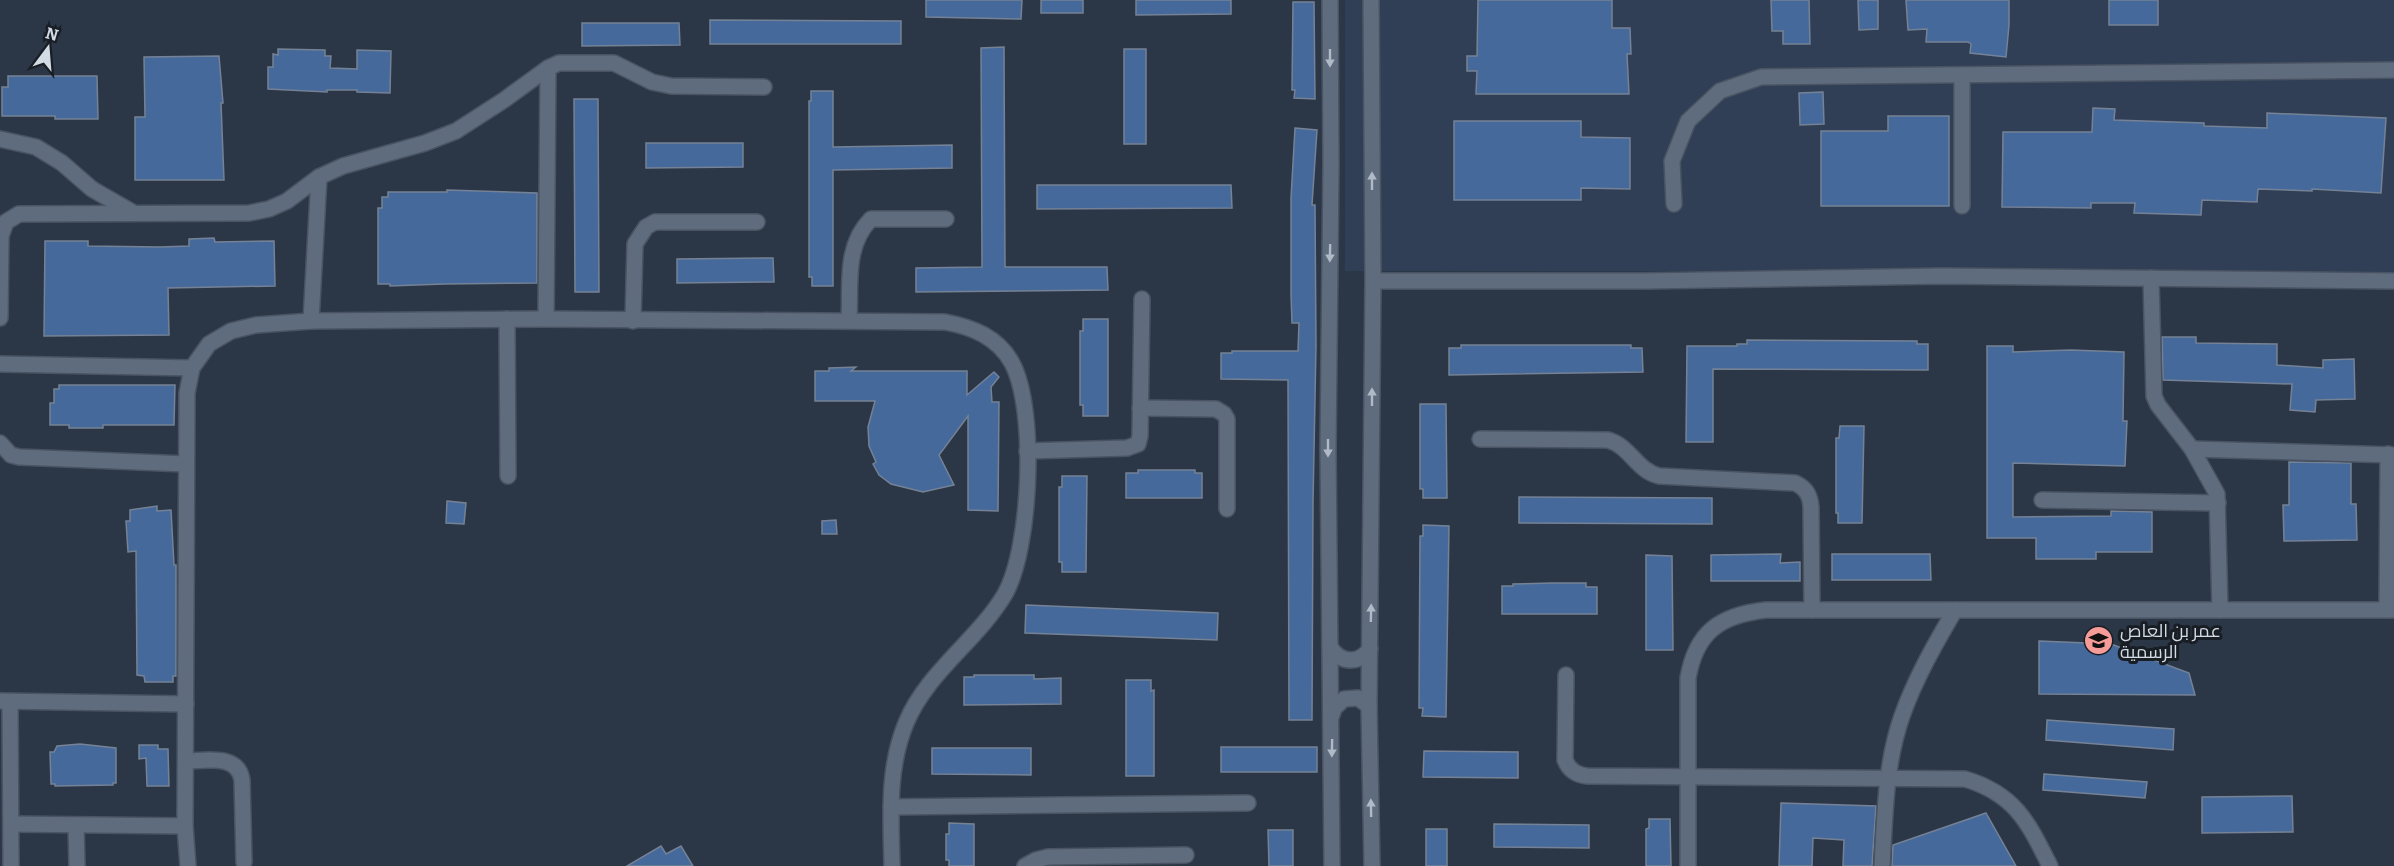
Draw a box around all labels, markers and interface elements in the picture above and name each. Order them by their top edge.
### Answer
north arrow [18,18,78,78]
text: N [43,23,61,45]
one-way arrow [1325,49,1335,68]
one-way arrow [1367,171,1377,190]
one-way arrow [1325,244,1335,263]
one-way arrow [1367,387,1377,406]
one-way arrow [1323,439,1333,458]
one-way arrow [1366,603,1376,622]
place label: عمر بن العاص الرسمية [2120,620,2221,663]
school or university icon: عمر بن العاص الرسمية [2083,625,2115,657]
one-way arrow [1327,739,1336,758]
one-way arrow [1366,798,1375,817]

